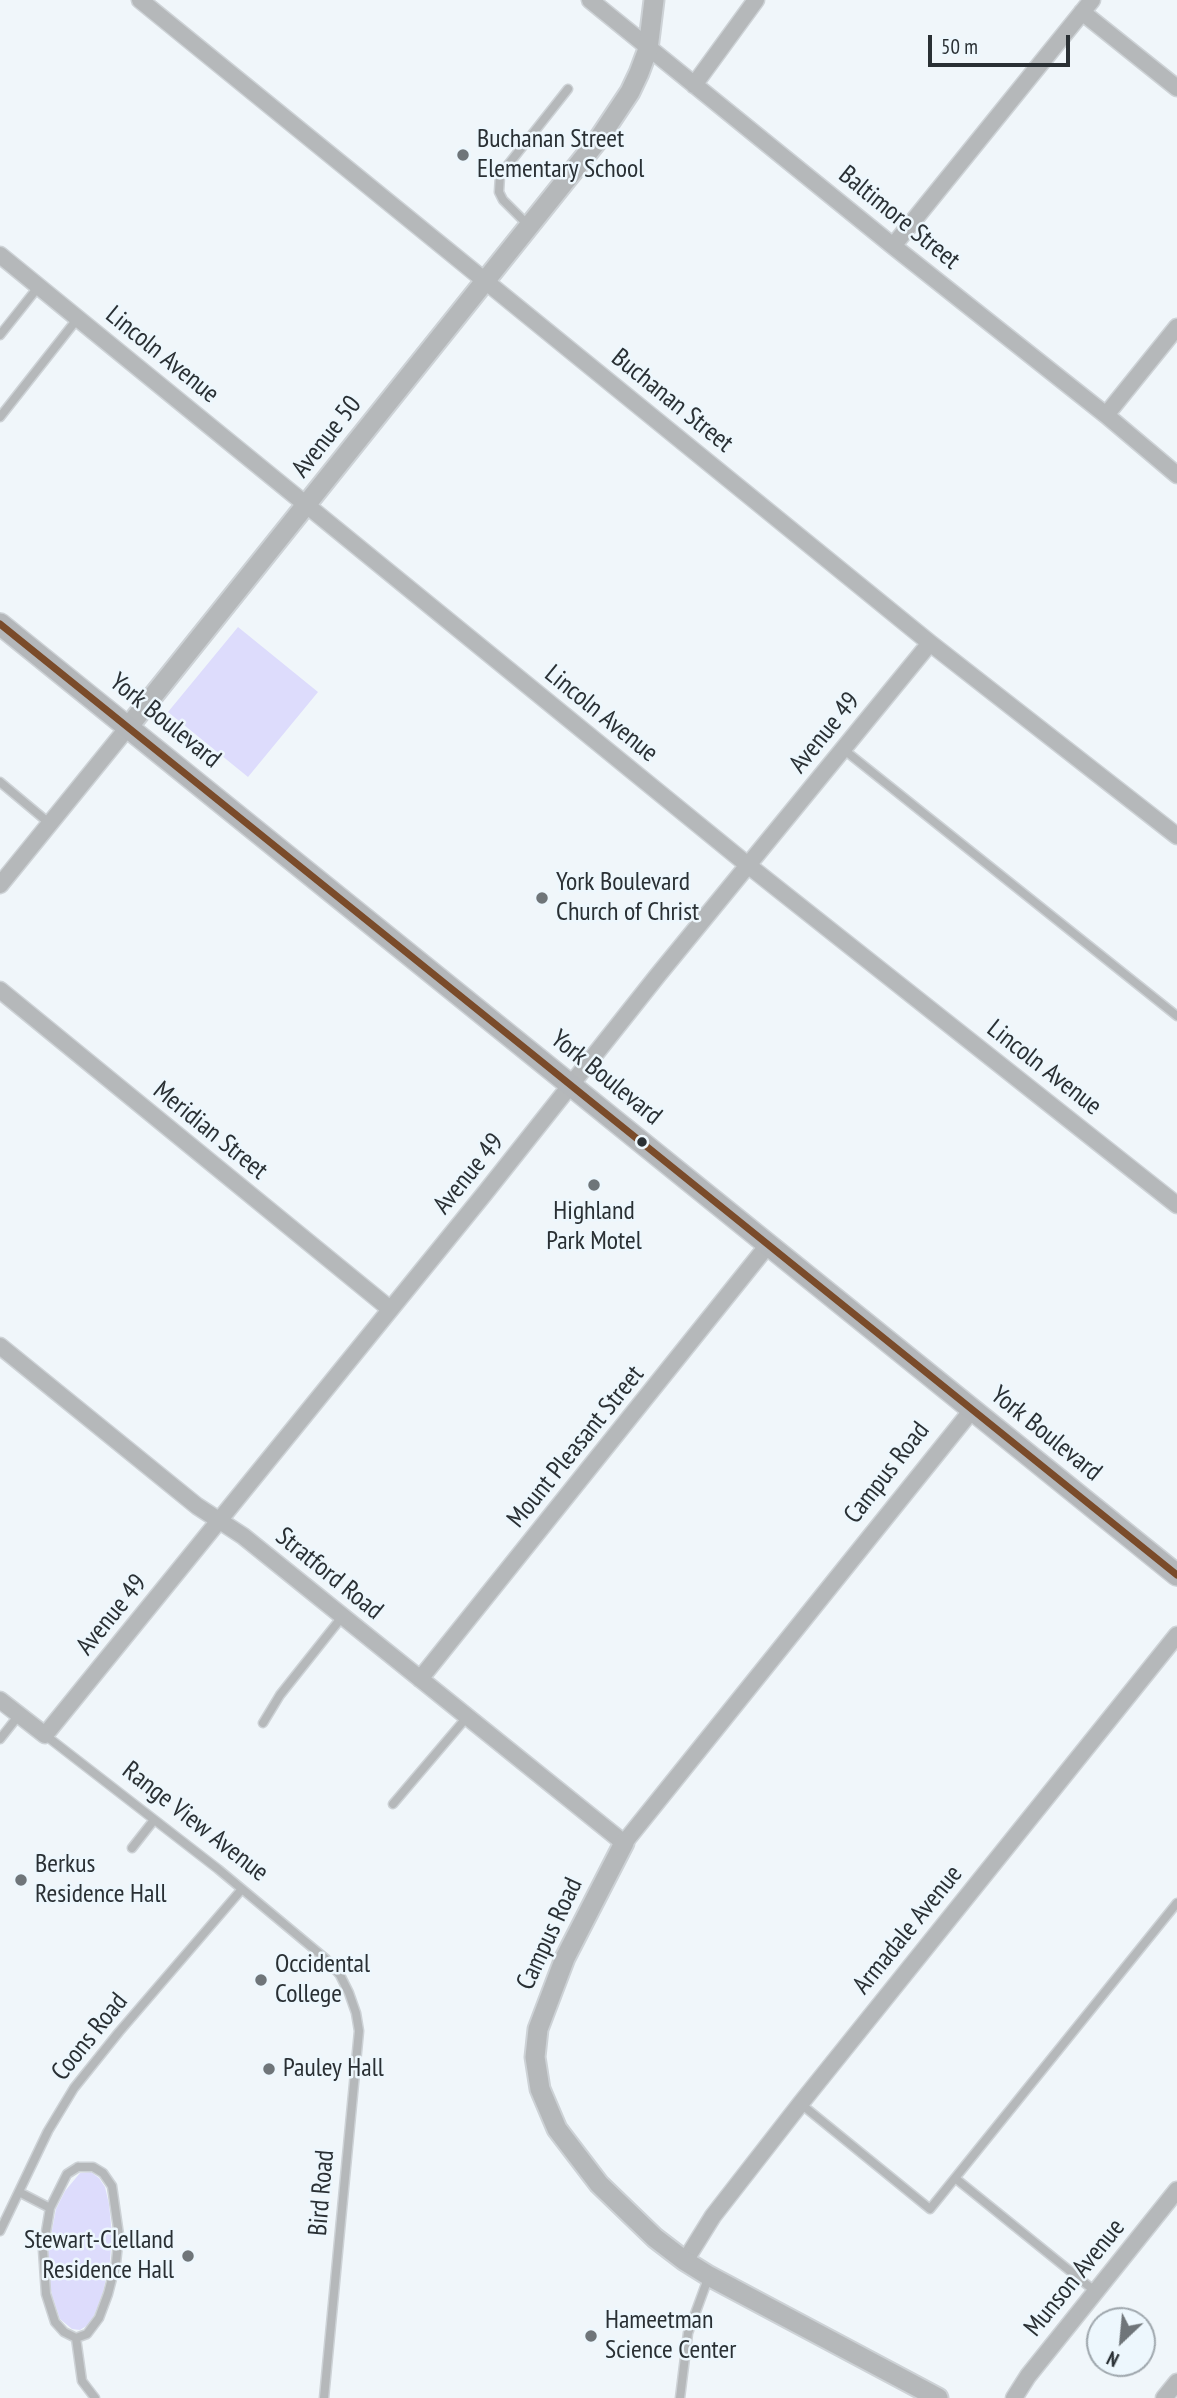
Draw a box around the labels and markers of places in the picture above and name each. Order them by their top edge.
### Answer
place label: Buchanan Street Elementary School [477,124,644,186]
marker: Buchanan Street Elementary School [455,147,471,163]
place label: York Boulevard Church of Christ [556,867,699,928]
marker: York Boulevard Church of Christ [534,890,550,906]
unlabelled marker [635,1135,649,1149]
marker: Highland Park Motel [586,1177,602,1193]
place label: Highland Park Motel [546,1196,642,1258]
place label: Berkus Residence Hall [35,1849,167,1910]
marker: Berkus Residence Hall [13,1872,29,1888]
place label: Occidental College [275,1949,370,2010]
marker: Occidental College [253,1972,269,1988]
place label: Pauley Hall [283,2053,384,2085]
marker: Pauley Hall [261,2061,277,2077]
place label: Stewart-Clelland Residence Hall [24,2225,174,2286]
marker: Stewart-Clelland Residence Hall [180,2248,196,2264]
place label: Hameetman Science Center [605,2305,736,2366]
marker: Hameetman Science Center [583,2328,599,2344]

